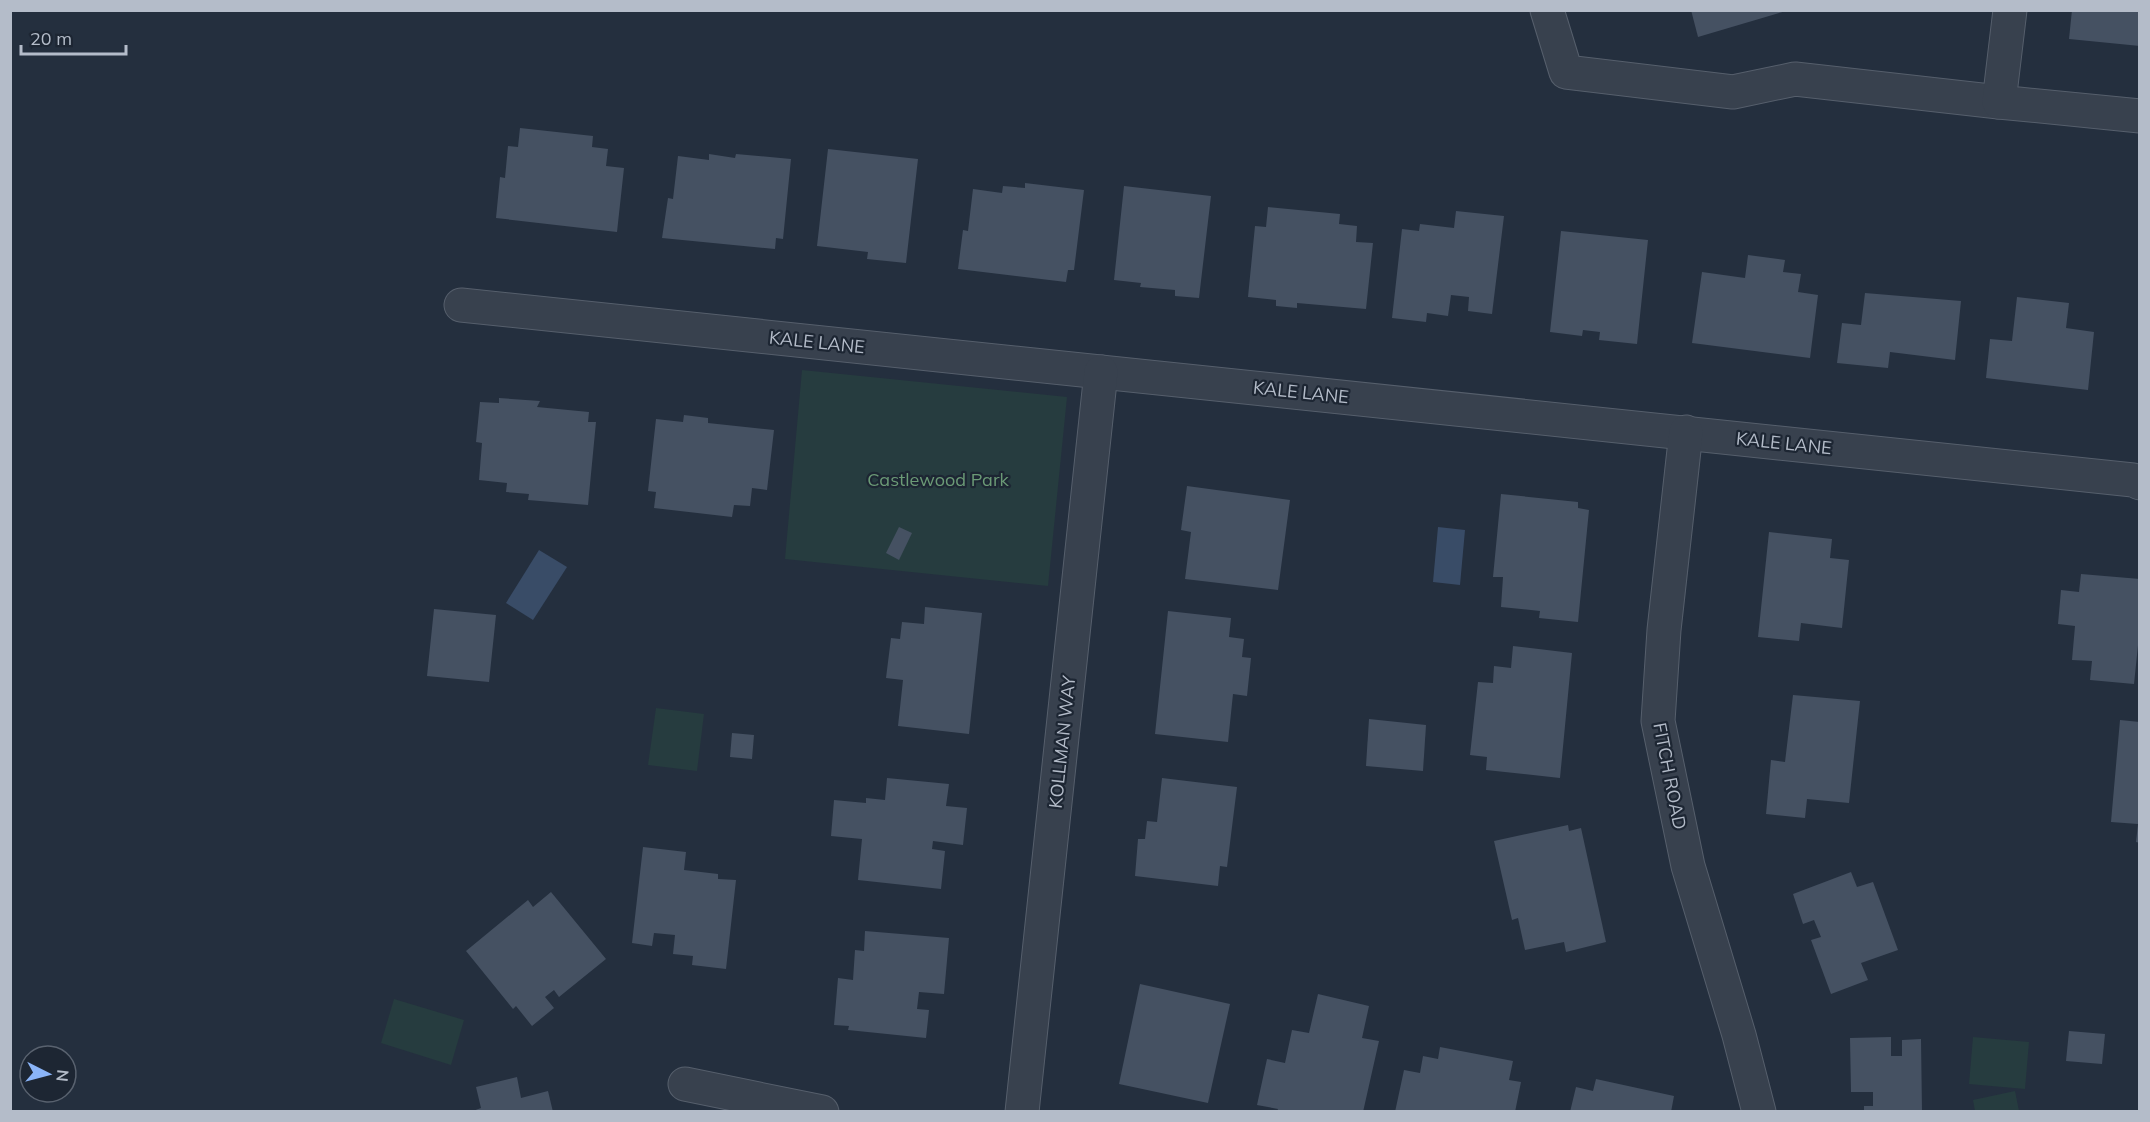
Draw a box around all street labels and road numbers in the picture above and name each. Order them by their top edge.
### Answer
street label: KALE LANE [768,326,866,358]
street label: KALE LANE [1252,376,1350,408]
street label: KALE LANE [1735,427,1833,459]
street label: KOLLMAN WAY [1044,673,1081,809]
street label: FITCH ROAD [1648,721,1692,831]

